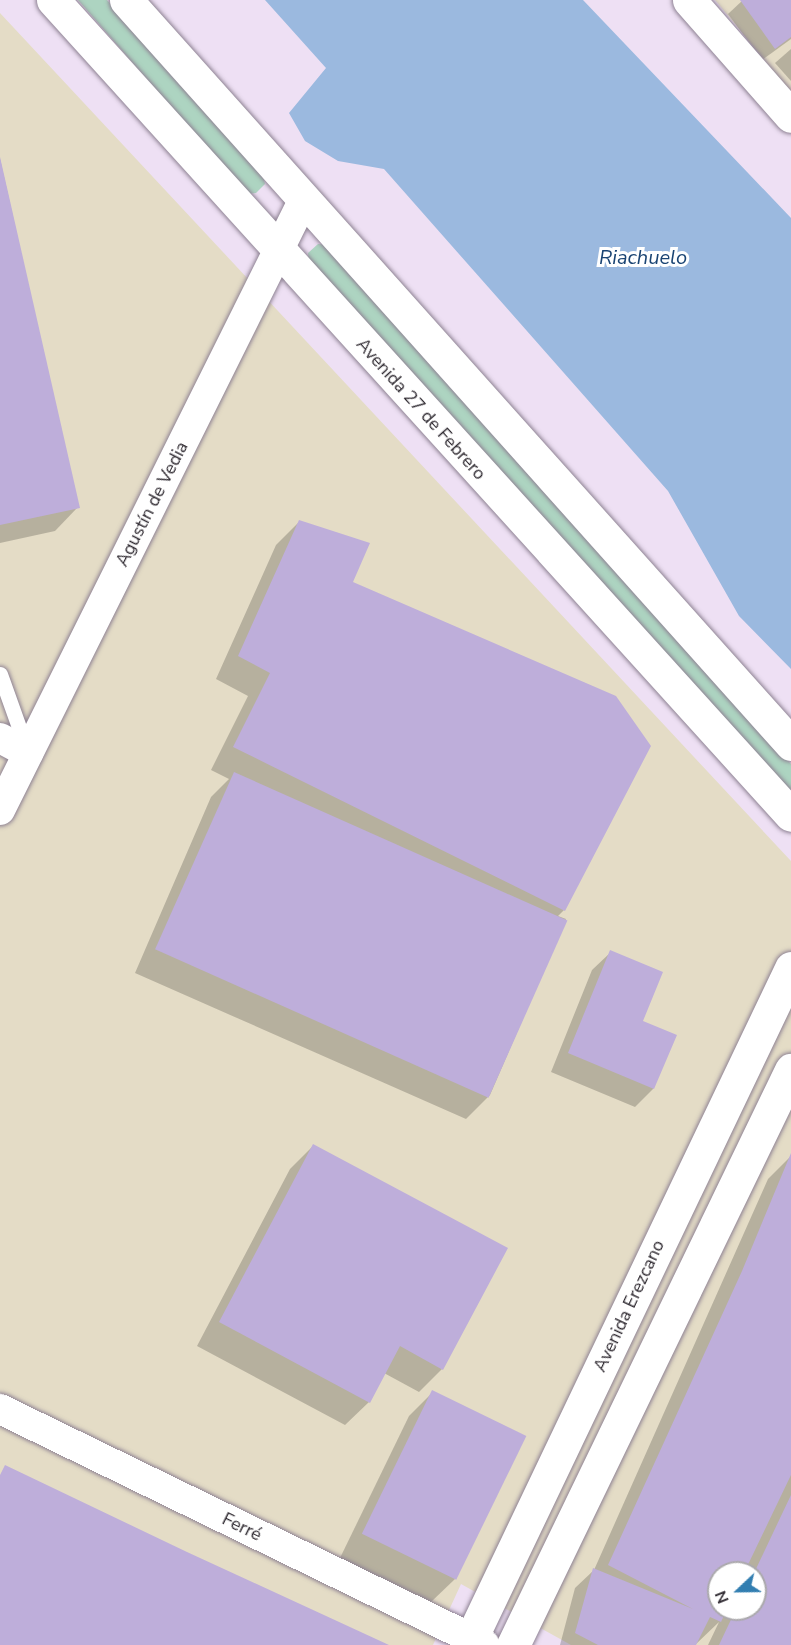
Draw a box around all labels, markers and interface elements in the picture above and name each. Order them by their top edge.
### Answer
water label: Riachuelo [599,245,687,269]
street label: Avenida 27 de Febrero [352,334,490,484]
street label: Agustín de Vedia [111,438,193,570]
street label: Avenida Erezcano [589,1237,669,1375]
street label: Ferré [219,1508,265,1546]
north arrow [707,1561,767,1621]
text: N [710,1587,735,1607]

